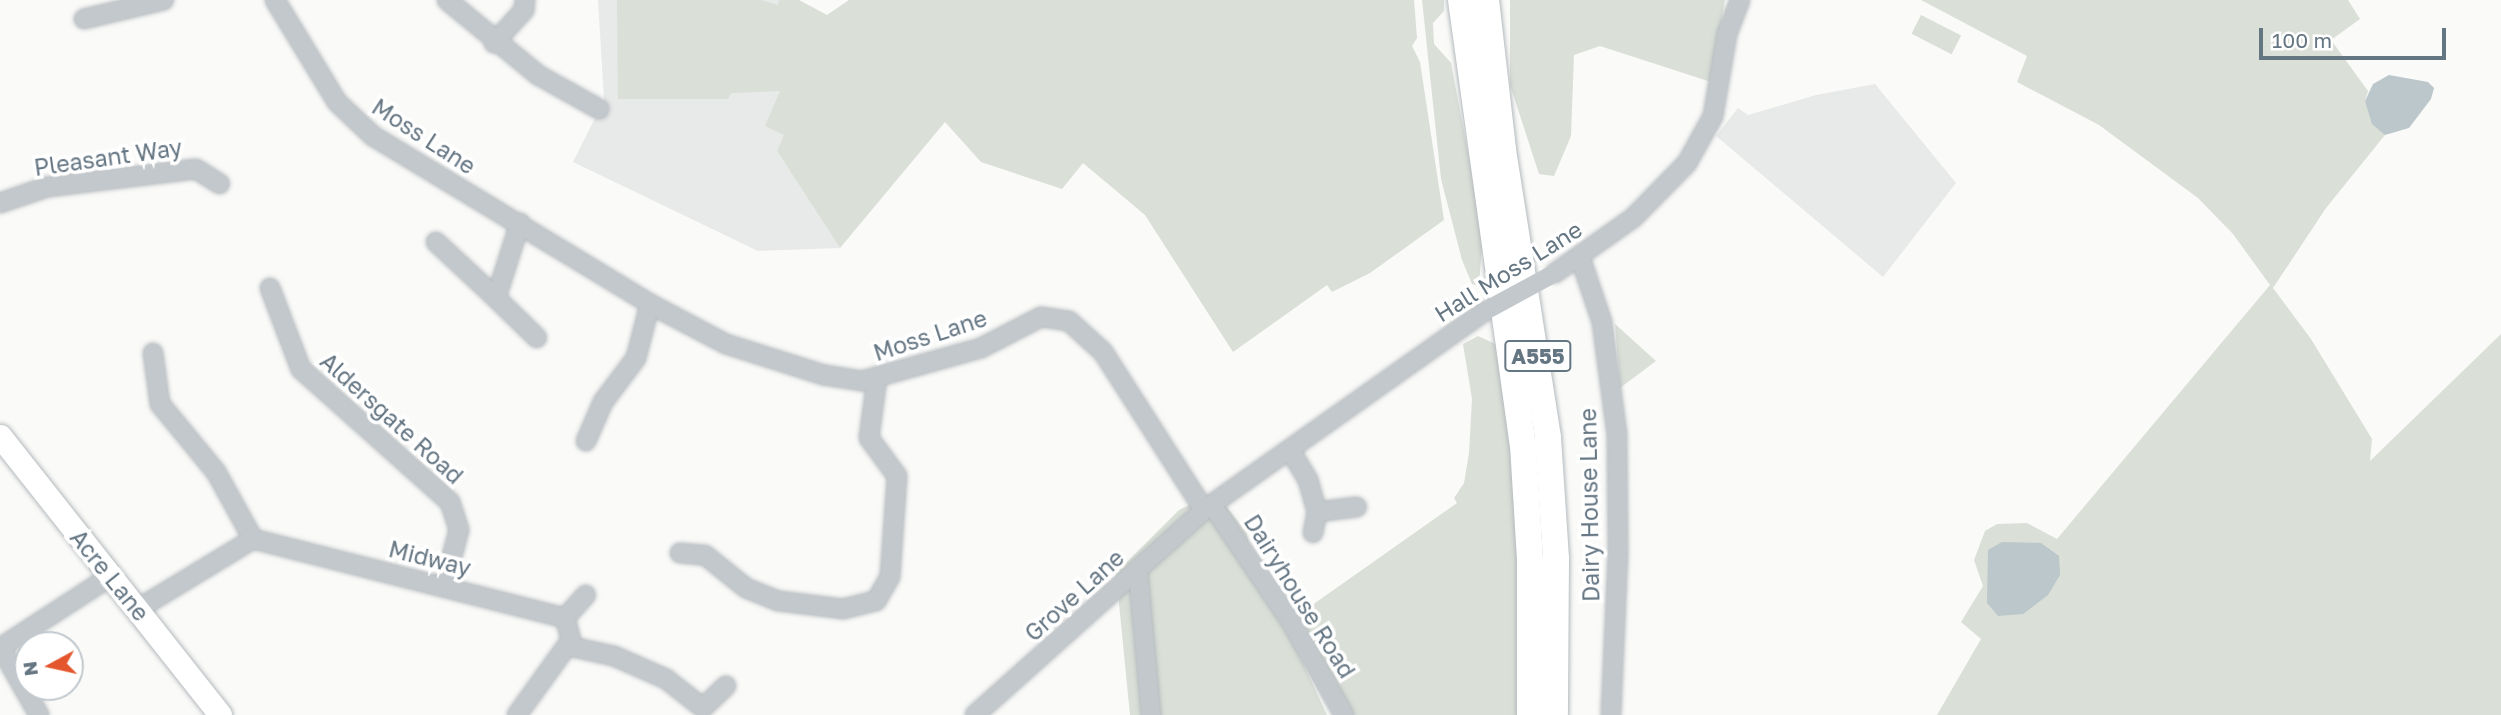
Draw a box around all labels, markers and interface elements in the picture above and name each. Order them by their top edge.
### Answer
scale bar [2263,14,2450,58]
text: 100 m [2272,27,2332,53]
street label: Moss Lane [367,92,481,180]
street label: Pleasant Way [32,133,184,181]
street label: Hall Moss Lane [1429,215,1587,327]
street label: Moss Lane [870,304,990,366]
road number: A555 [1503,338,1573,374]
street label: Aldersgate Road [315,347,469,489]
street label: Dairy House Lane [1574,408,1604,602]
street label: Dairyhouse Road [1239,509,1361,683]
street label: Acre Lane [65,524,155,626]
street label: Midway [386,534,474,582]
street label: Grove Lane [1019,543,1129,647]
north arrow [14,631,84,701]
text: N [17,660,42,677]

